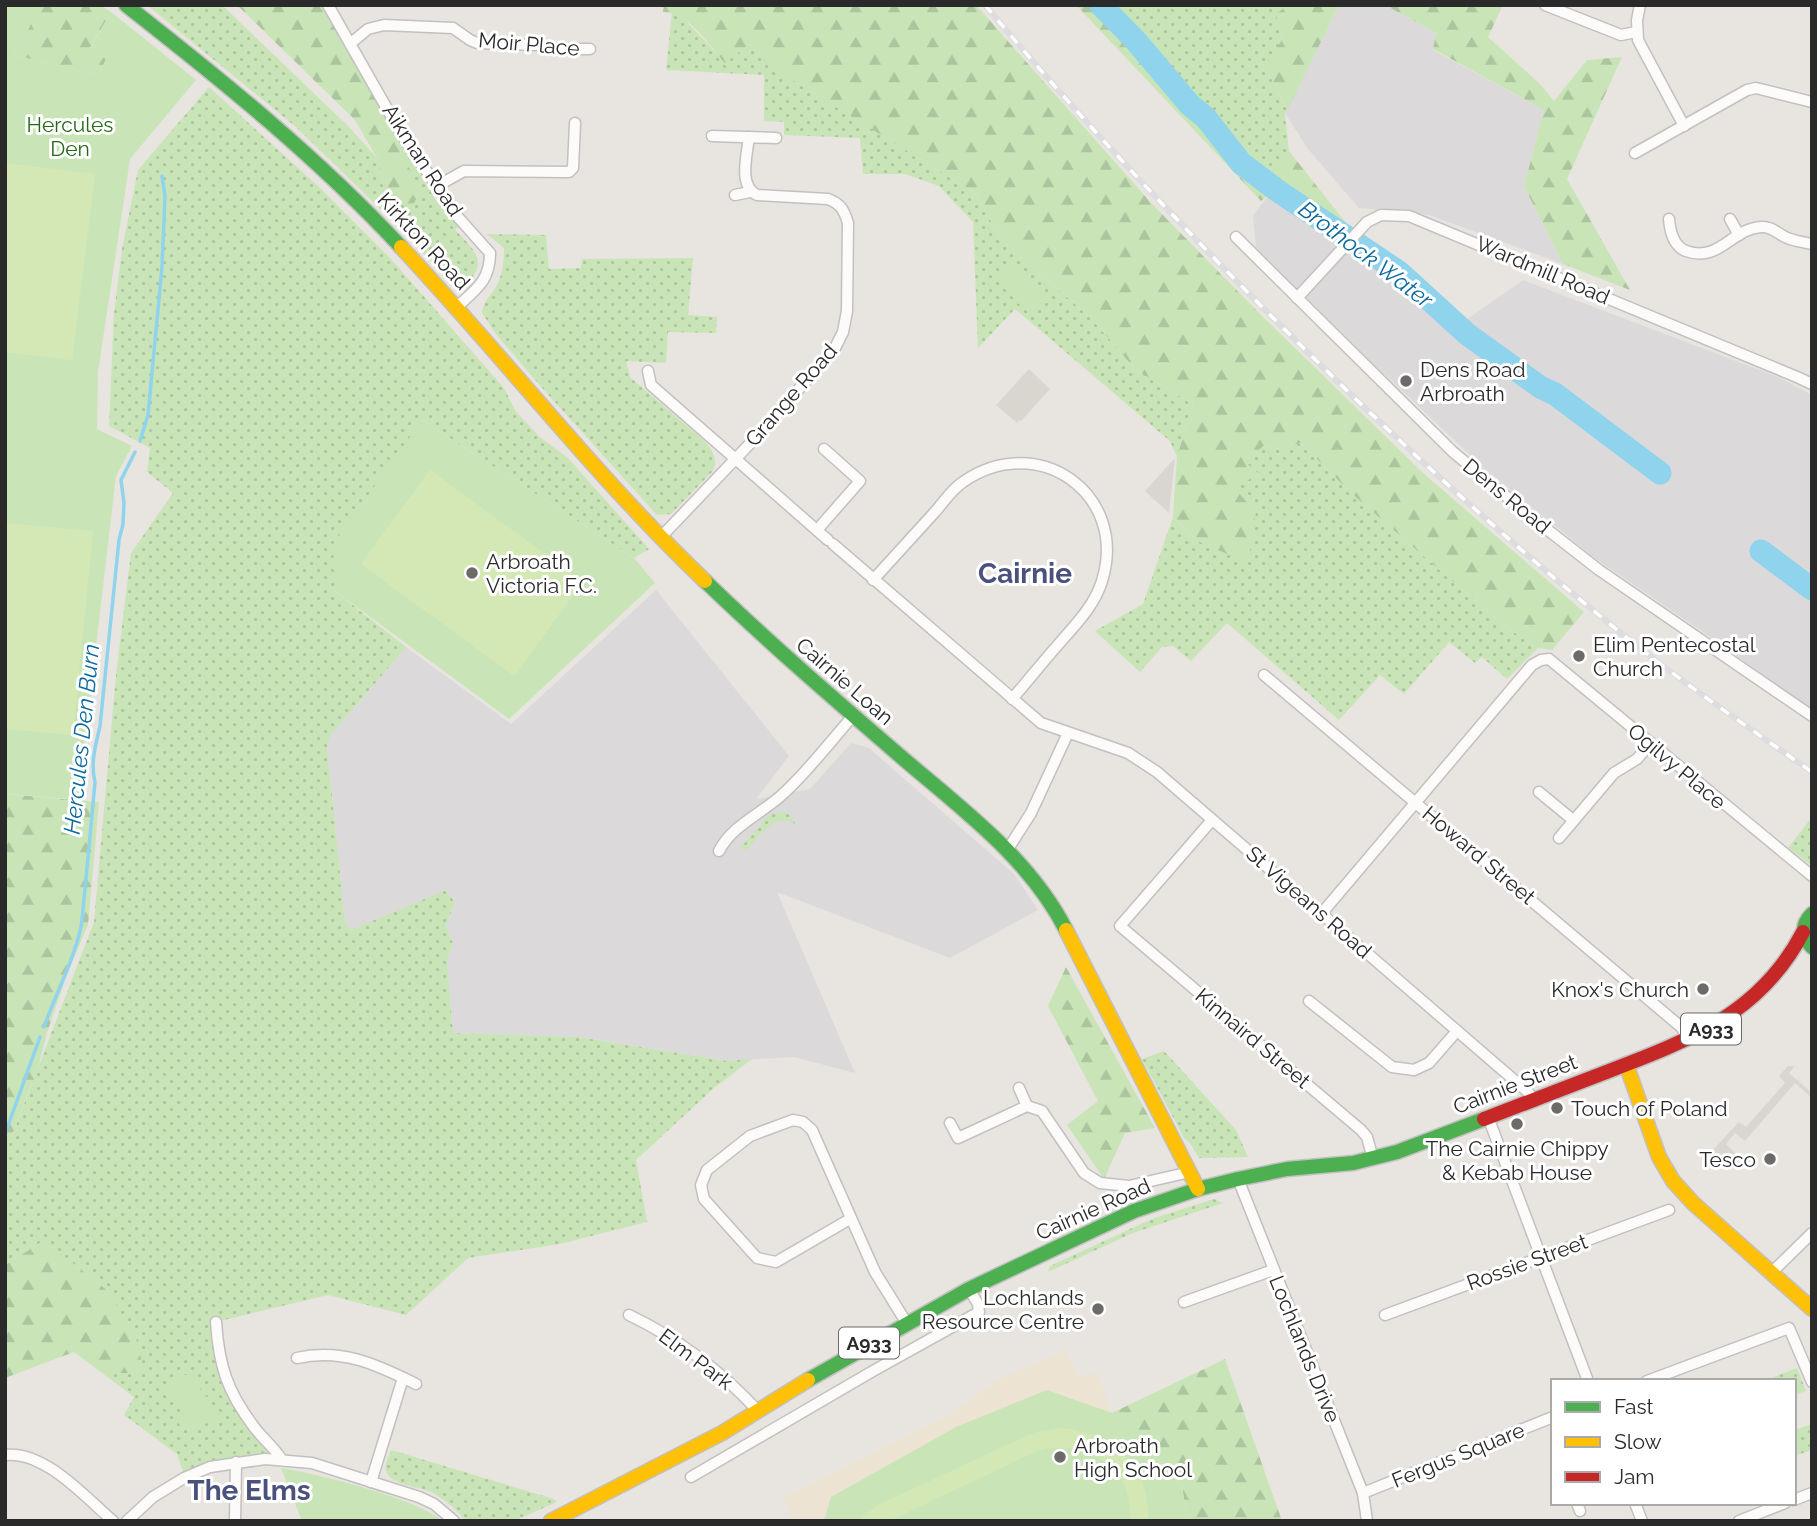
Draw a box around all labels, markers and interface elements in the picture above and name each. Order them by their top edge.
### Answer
street label: Moir Place [477,27,581,61]
street label: Aikman Road [377,99,469,221]
park label: Hercules Den [27,112,113,161]
street label: Kirkton Road [373,187,475,295]
water label: Brothock Water [1294,195,1439,314]
street label: Wardmill Road [1472,231,1614,309]
street label: Grange Road [740,339,842,451]
place label: Dens Road Arbroath [1420,357,1525,406]
marker: Dens Road Arbroath [1398,373,1414,389]
street label: Dens Road [1458,453,1556,539]
place label: Arbroath Victoria F.C. [486,549,597,598]
district label: Cairnie [978,557,1072,590]
marker: Arbroath Victoria F.C. [464,565,480,581]
street label: Cairnie Loan [791,632,899,730]
place label: Elim Pentecostal Church [1593,632,1756,681]
water label: Hercules Den Burn [58,643,104,835]
marker: Elim Pentecostal Church [1571,648,1587,664]
street label: Ogilvy Place [1623,718,1731,814]
street label: Howard Street [1418,801,1540,909]
street label: St Vigeans Road [1241,841,1377,963]
place label: Knox's Church [1551,977,1689,1002]
marker: Knox's Church [1695,981,1711,997]
street label: Kinnaird Street [1190,983,1316,1093]
road number: A933 [1681,1014,1741,1044]
street label: Cairnie Street [1450,1049,1580,1119]
place label: Touch of Poland [1571,1096,1728,1121]
marker: Touch of Poland [1549,1100,1565,1116]
marker: The Cairnie Chippy & Kebab House [1509,1116,1525,1132]
place label: The Cairnie Chippy & Kebab House [1425,1136,1609,1185]
place label: Tesco [1699,1147,1756,1172]
marker: Tesco [1762,1151,1778,1167]
street label: Cairnie Road [1032,1173,1154,1245]
street label: Rossie Street [1463,1229,1591,1295]
street label: Lochlands Drive [1264,1272,1346,1426]
place label: Lochlands Resource Centre [922,1285,1084,1334]
marker: Lochlands Resource Centre [1090,1301,1106,1317]
street label: Elm Park [654,1323,738,1395]
road number: A933 [839,1328,899,1358]
legend [1551,1379,1796,1505]
text: Fast [1614,1394,1654,1419]
street label: Fergus Square [1388,1417,1528,1493]
text: Slow [1614,1429,1662,1454]
place label: Arbroath High School [1074,1433,1192,1482]
marker: Arbroath High School [1052,1449,1068,1465]
text: Jam [1614,1464,1655,1489]
district label: The Elms [187,1474,311,1507]

